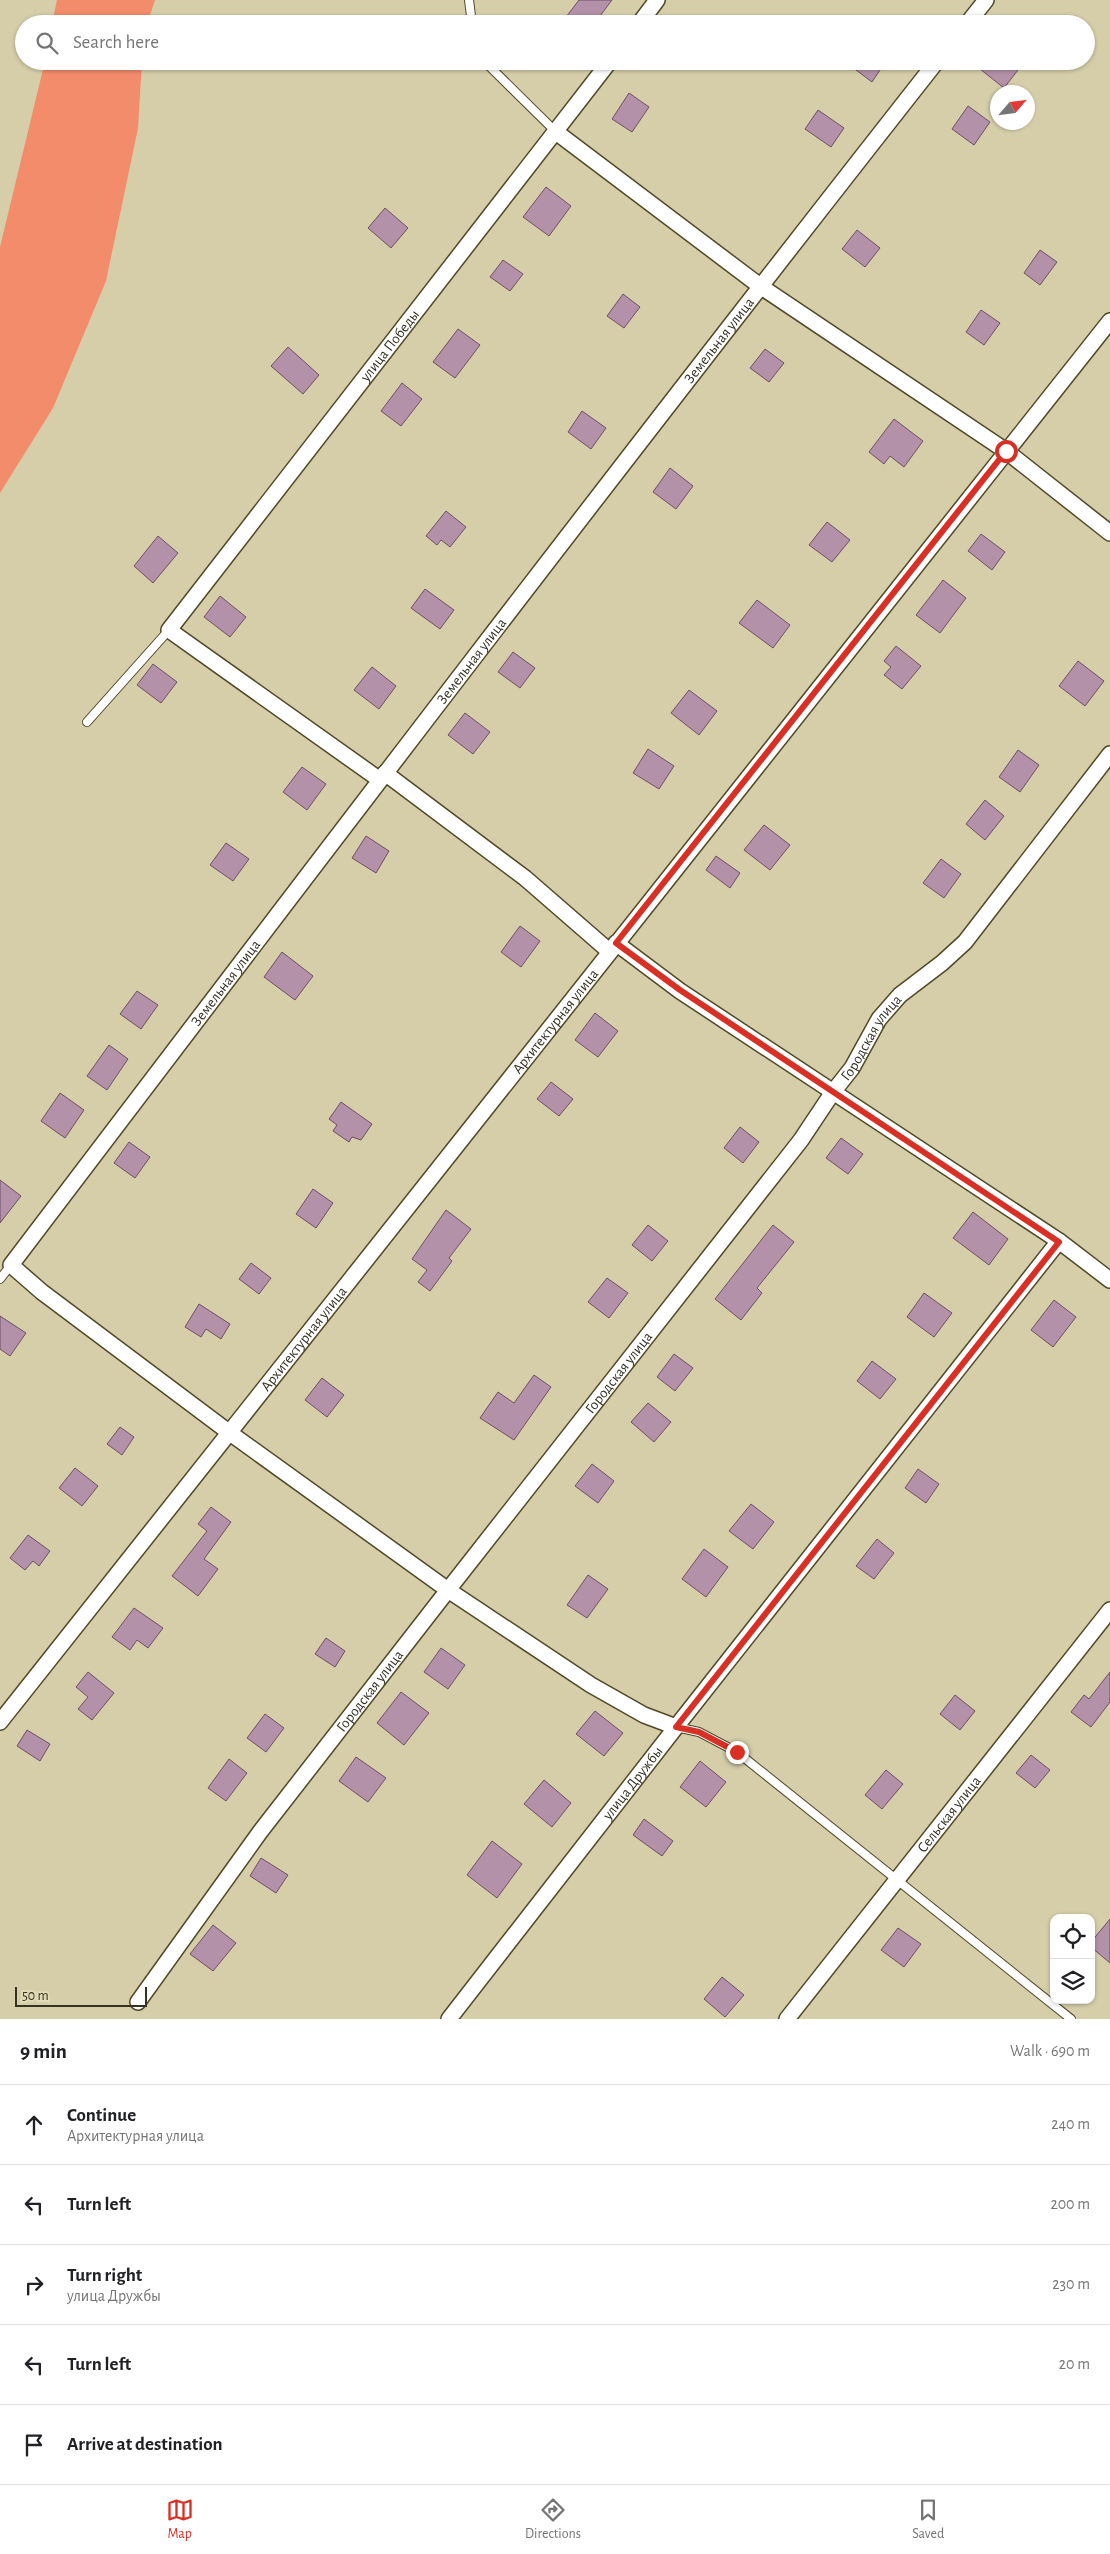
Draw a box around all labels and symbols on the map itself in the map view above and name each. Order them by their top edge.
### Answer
north arrow [990,85,1035,130]
street label: Земельная улица [681,295,757,386]
street label: улица Победы [357,307,422,385]
route start [995,440,1018,463]
street label: Земельная улица [434,615,509,707]
street label: Земельная улица [188,937,263,1029]
street label: Архитектурная улица [509,966,601,1076]
street label: Городская улица [838,992,904,1083]
street label: Архитектурная улица [258,1284,350,1394]
street label: Городская улица [582,1329,655,1416]
street label: Городская улица [333,1647,406,1735]
route end [726,1741,749,1764]
street label: улица Дружбы [599,1744,665,1823]
street label: Сельская улица [914,1773,983,1855]
scale bar [15,1984,148,2007]

